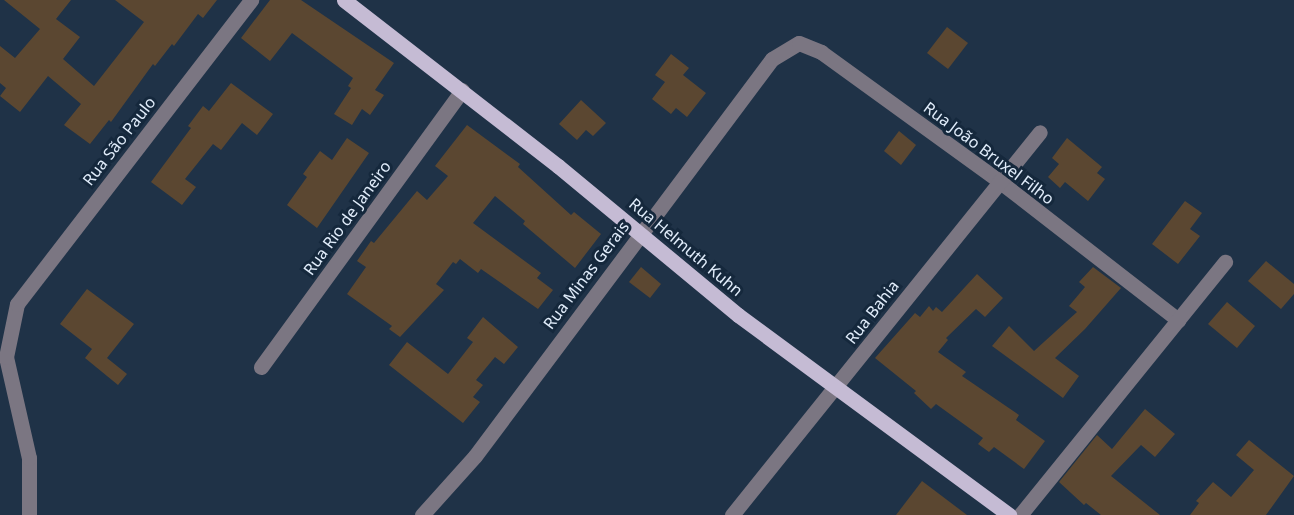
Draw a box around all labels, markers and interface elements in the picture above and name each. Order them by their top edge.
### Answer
street label: Rua São Paulo [79,93,159,189]
street label: Rua João Bruxel Filho [920,98,1058,208]
street label: Rua Rio de Janeiro [299,157,395,279]
street label: Rua Helmuth Kuhn [625,194,747,300]
street label: Rua Minas Gerais [539,217,633,333]
street label: Rua Bahia [841,276,903,348]

